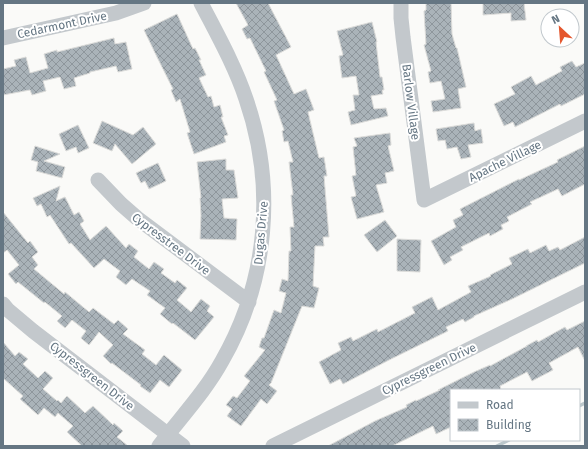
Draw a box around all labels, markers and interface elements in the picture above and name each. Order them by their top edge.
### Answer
north arrow [540,8,580,48]
street label: Cedarmont Drive [16,9,108,41]
text: N [550,12,562,27]
street label: Barlow Village [399,63,423,141]
street label: Apache Village [466,137,544,185]
street label: Dugas Drive [251,200,271,266]
street label: Cypresstree Drive [129,210,213,278]
street label: Cypressgreen Drive [47,339,137,413]
street label: Cypressgreen Drive [380,340,478,398]
legend [450,389,580,441]
text: Road [486,398,514,412]
text: Building [486,418,532,432]

